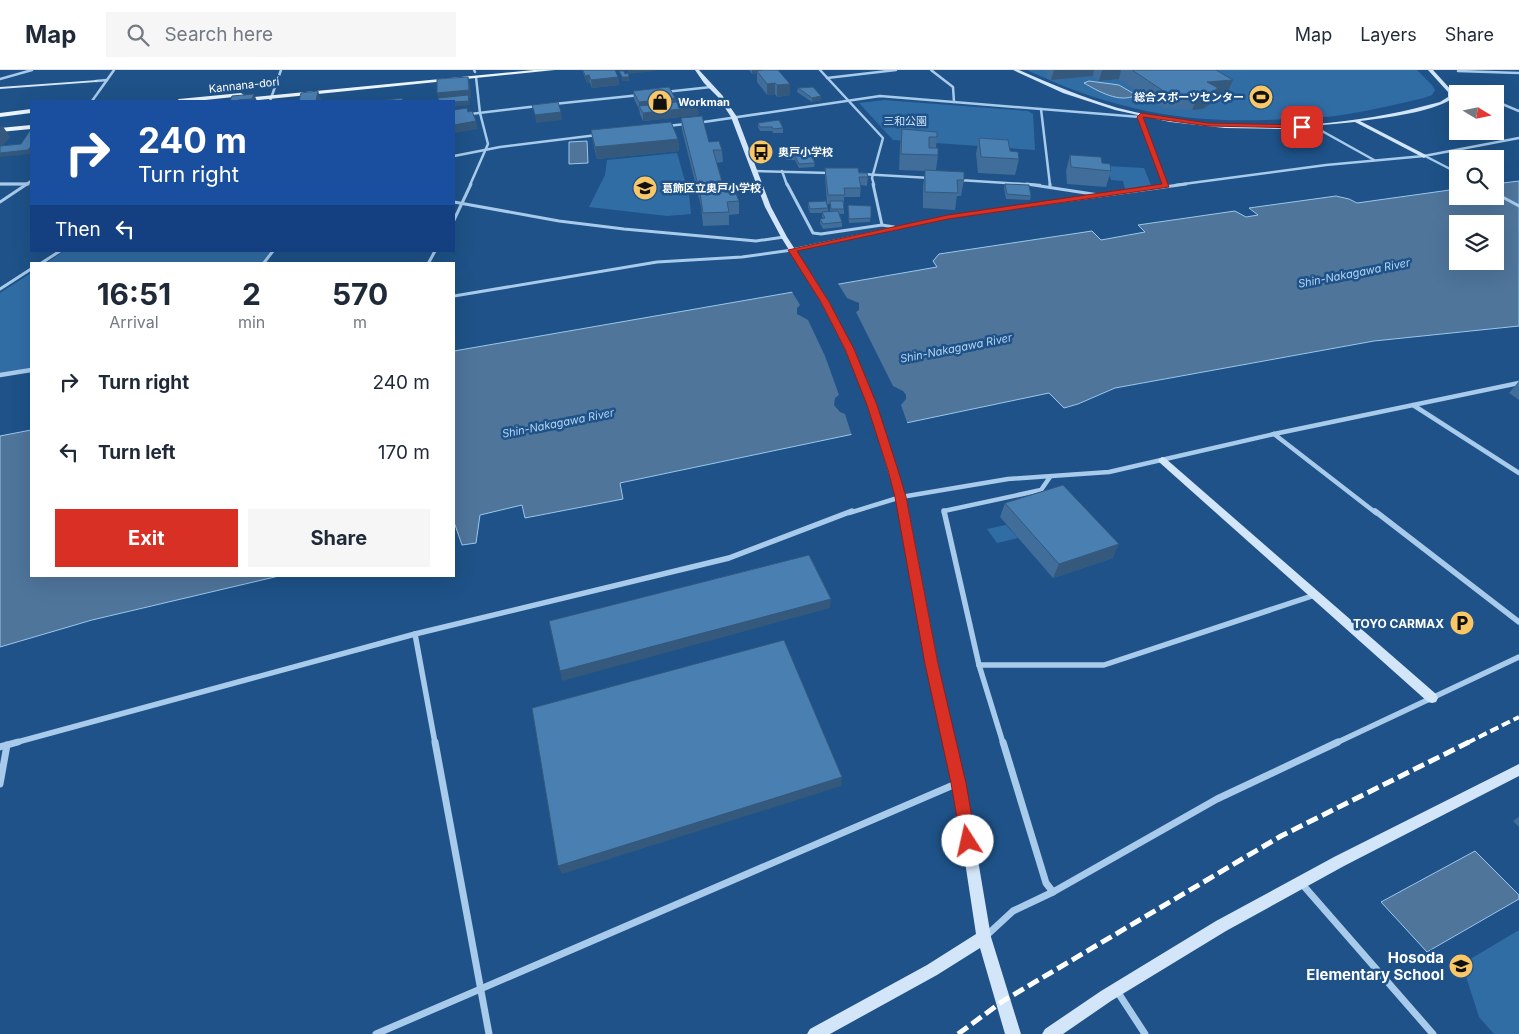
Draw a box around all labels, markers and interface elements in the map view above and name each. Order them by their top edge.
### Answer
search box [106,12,456,57]
text: Map [25,20,76,49]
icon: search [124,21,152,49]
text: Search here [164,23,273,46]
text: Map [1295,24,1332,45]
text: Layers [1360,24,1417,45]
text: Share [1445,24,1494,45]
street label: Kannana-dori [208,74,280,96]
sports icon: 総合スポーツセンター [1248,84,1274,110]
north arrow [1449,85,1504,140]
map controls [1449,85,1504,270]
shop icon: Workman [647,89,673,115]
place label: 総合スポーツセンター [1134,90,1244,104]
place label: Workman [678,95,730,109]
pin [1281,106,1323,148]
icon: arrive [1288,113,1316,141]
park label: 三和公園 [883,114,927,128]
text: 240 m [138,119,247,161]
icon: right [55,120,120,185]
bus stop icon: 奥戸小学校 [748,139,774,165]
place label: 奥戸小学校 [778,145,833,159]
button: search [1449,150,1504,205]
text: Turn right [138,161,239,187]
school or university icon: 葛飾区立奥戸小学校 [632,175,658,201]
place label: 葛飾区立奥戸小学校 [662,181,761,195]
icon: left [111,215,139,243]
button: layers [1449,215,1504,270]
text: Then [55,218,101,241]
water label: Shin-Nakagawa River [1297,255,1412,291]
text: 16:51 [97,276,171,312]
text: 2 [242,276,261,312]
text: 570 [332,276,388,312]
text: Arrival [109,312,159,332]
text: min [238,312,265,332]
text: m [353,312,367,332]
water label: Shin-Nakagawa River [899,330,1014,366]
icon: right [55,368,83,396]
text: Turn right [98,371,189,394]
text: 240 m [372,371,430,394]
water label: Shin-Nakagawa River [501,405,616,441]
icon: left [55,438,83,466]
text: Turn left [98,441,176,464]
text: 170 m [378,441,430,464]
button: Exit [55,509,238,567]
button: Share [248,509,430,567]
parking icon: TOYO CARMAX [1449,610,1475,636]
place label: TOYO CARMAX [1353,616,1444,631]
position arrow [941,814,993,866]
place label: Hosoda Elementary School [1306,948,1444,984]
school or university icon: Hosoda Elementary School [1448,953,1474,979]

